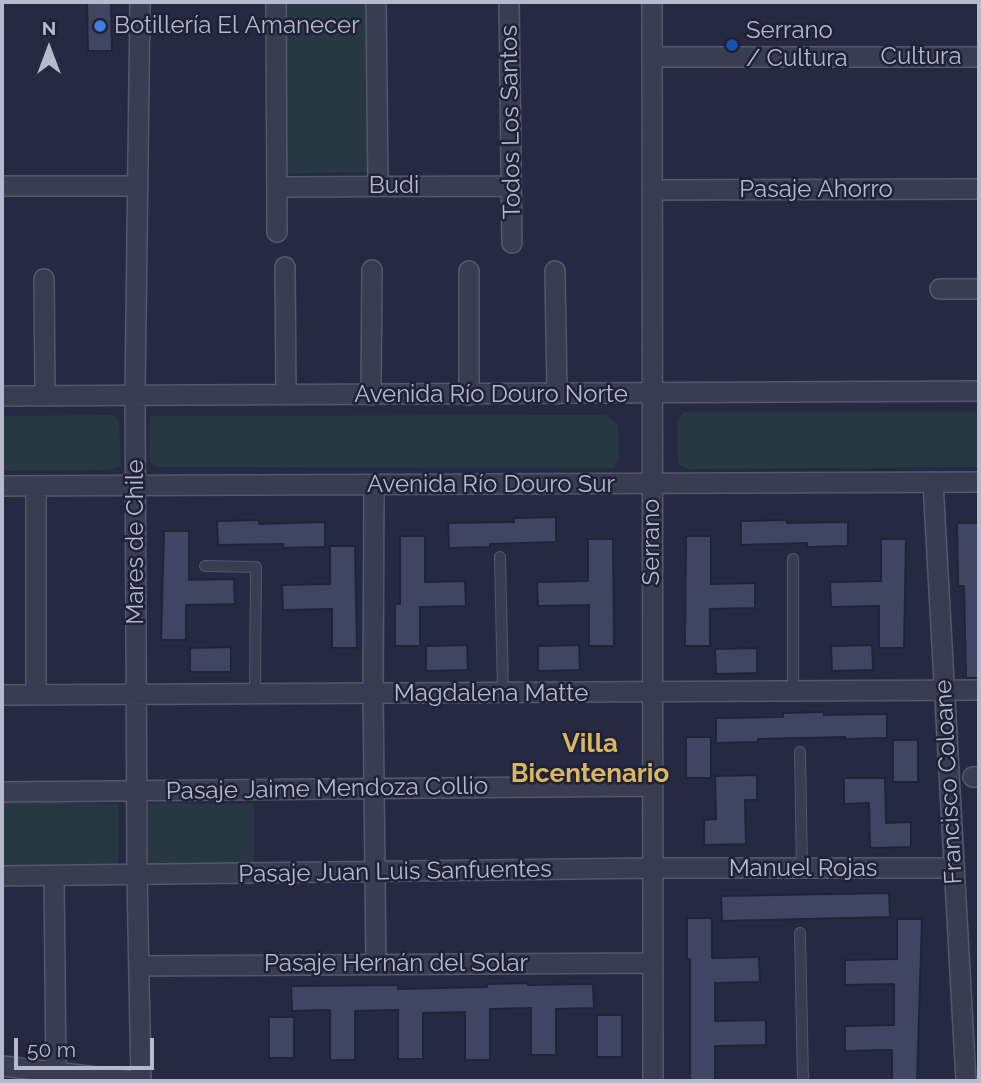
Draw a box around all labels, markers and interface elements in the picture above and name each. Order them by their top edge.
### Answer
place label: Botillería El Amanecer [114,12,360,40]
north arrow [14,14,84,84]
text: N [42,17,56,39]
place label: Serrano / Cultura [746,17,848,73]
marker: Botillería El Amanecer [92,18,108,34]
street label: Todos Los Santos [495,25,527,219]
marker: Serrano / Cultura [724,37,740,53]
street label: Cultura [881,43,961,71]
street label: Budi [369,172,419,200]
street label: Pasaje Ahorro [739,176,893,204]
street label: Avenida Río Douro Norte [354,381,628,409]
street label: Mares de Chile [122,459,150,625]
street label: Avenida Río Douro Sur [367,471,615,499]
street label: Serrano [638,499,666,585]
street label: Francisco Coloane [929,679,969,885]
street label: Magdalena Matte [394,680,588,708]
district label: Villa Bicentenario [511,728,669,790]
street label: Pasaje Jaime Mendoza Collio [166,772,488,806]
street label: Pasaje Juan Luis Sanfuentes [238,855,552,889]
street label: Manuel Rojas [729,855,877,883]
street label: Pasaje Hernán del Solar [264,950,528,978]
scale bar [18,1024,158,1068]
text: 50 m [27,1037,76,1062]

